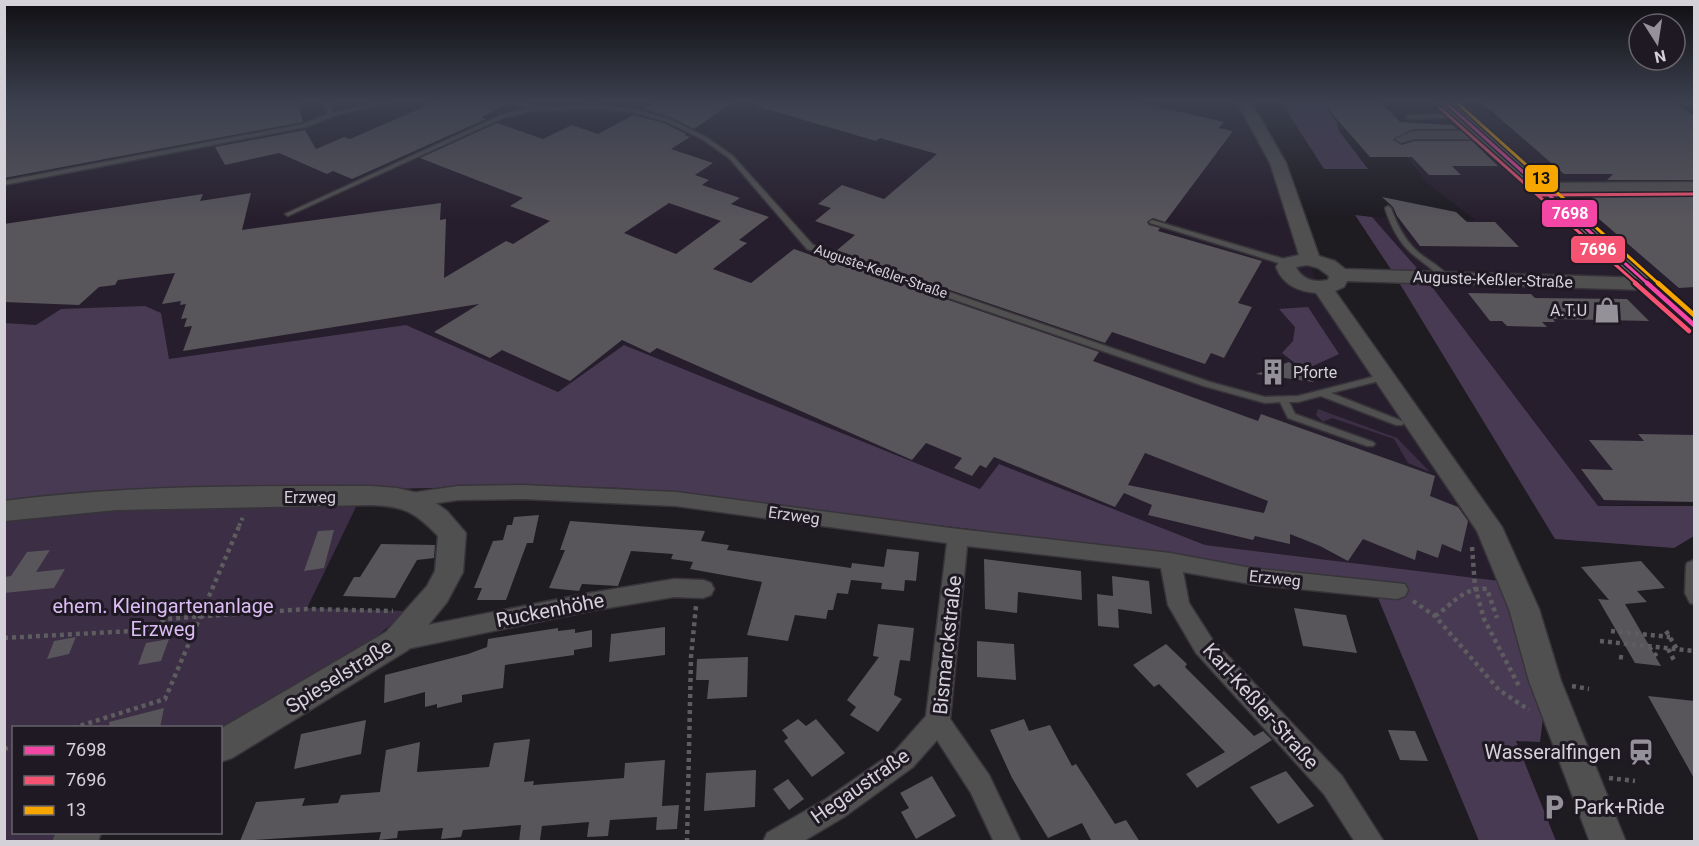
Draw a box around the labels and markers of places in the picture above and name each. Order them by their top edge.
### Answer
shop icon: A.T.U [1592,295,1622,325]
place label: A.T.U [1550,301,1587,320]
building icon: Pforte [1258,357,1288,387]
place label: Pforte [1293,363,1337,382]
station icon: Wasseralfingen [1626,737,1656,767]
place label: Wasseralfingen [1484,740,1621,764]
parking icon: Park+Ride [1539,792,1569,822]
place label: Park+Ride [1574,795,1665,819]

